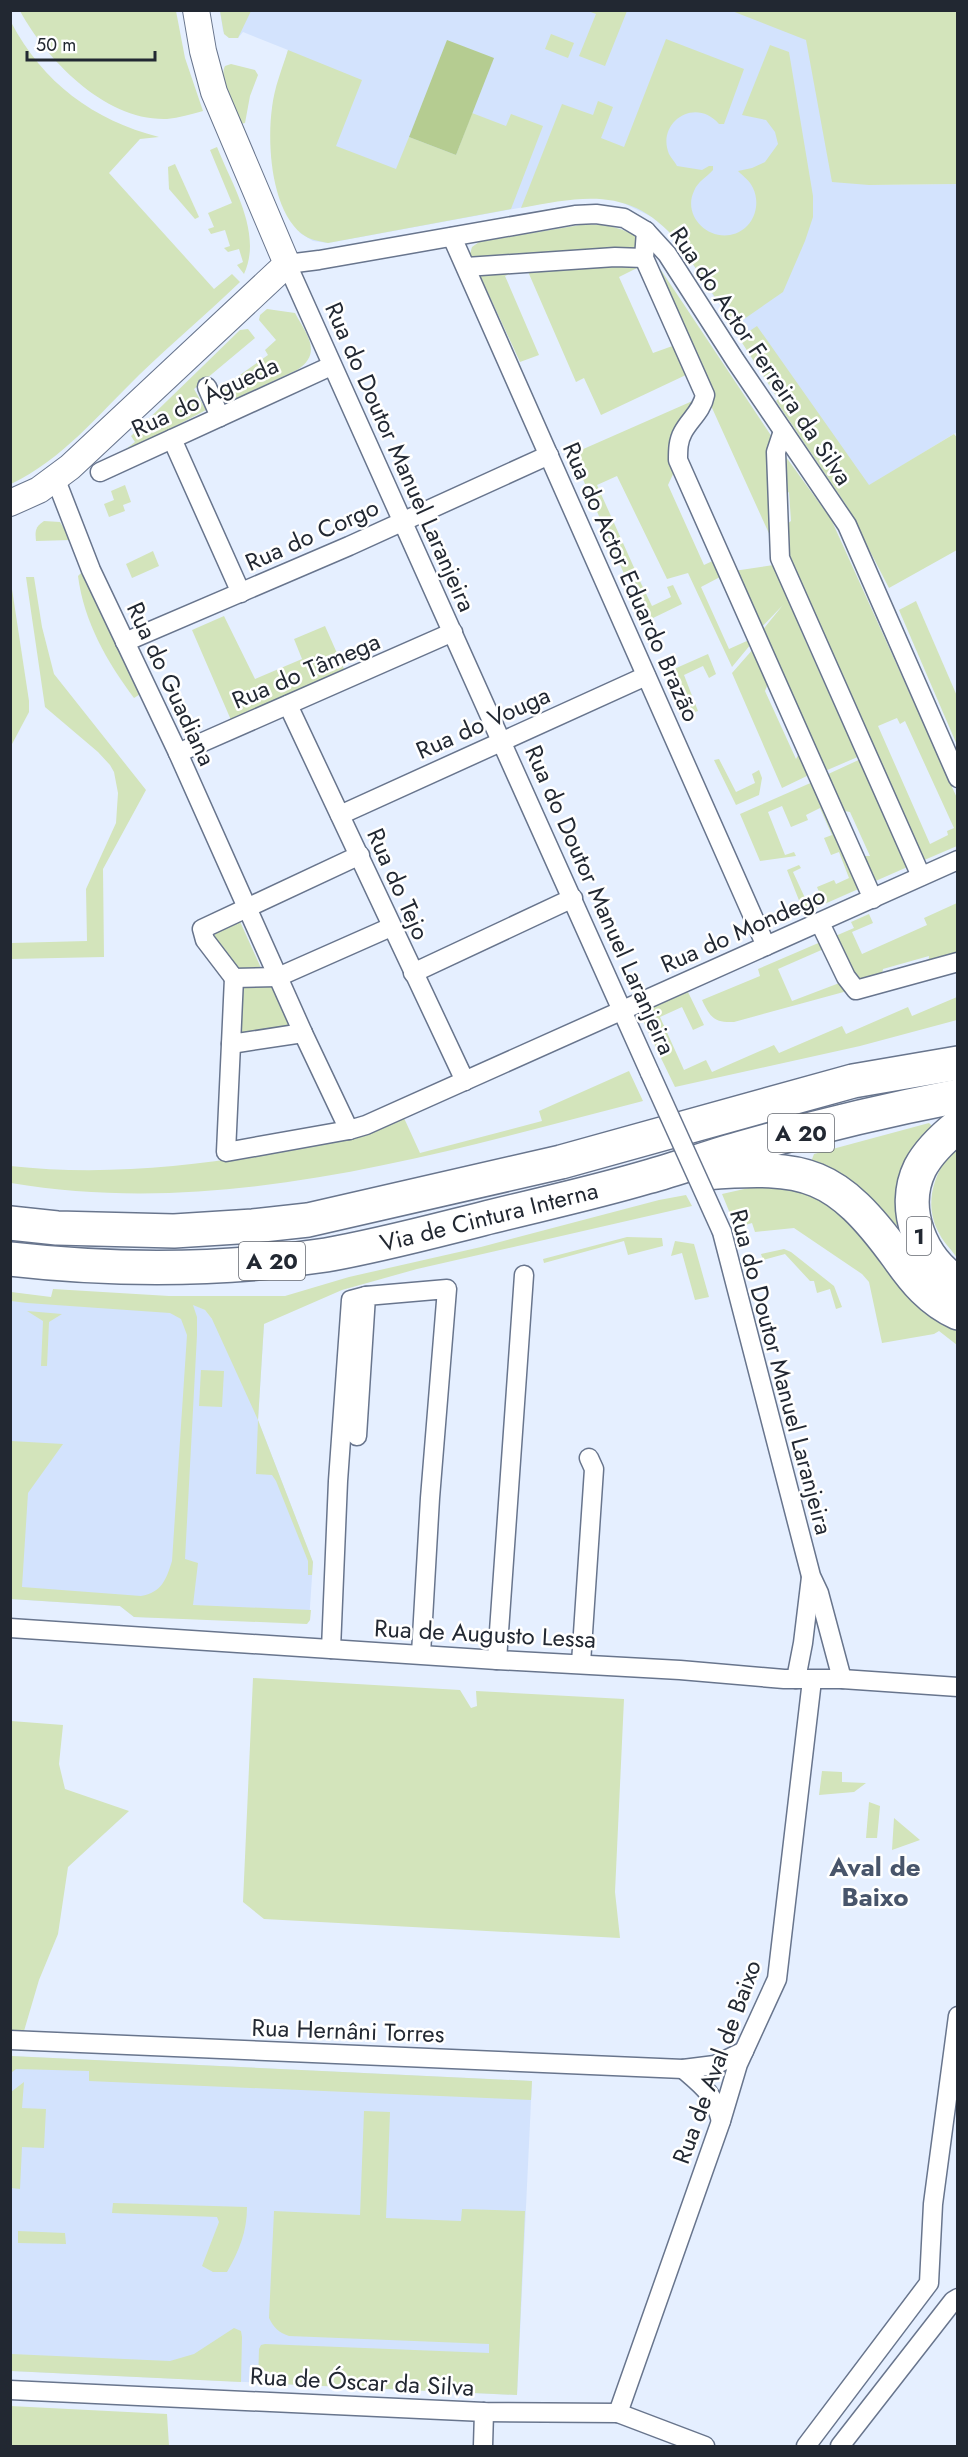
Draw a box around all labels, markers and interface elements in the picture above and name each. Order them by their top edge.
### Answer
scale bar [27,24,154,62]
text: 50 m [36,32,76,58]
street label: Rua do Actor Ferreira da Silva [662,219,861,492]
street label: Rua do Doutor Manuel Laranjeira [316,296,485,617]
street label: Rua do Águeda [126,347,284,446]
street label: Rua do Actor Eduardo Brazão [554,436,709,727]
street label: Rua do Corgo [239,489,384,580]
street label: Rua do Guadiana [118,596,225,771]
street label: Rua do Tâmega [226,624,385,717]
street label: Rua do Vouga [410,677,556,768]
street label: Rua do Doutor Manuel Laranjeira [516,739,685,1060]
street label: Rua do Tejo [358,822,439,945]
street label: Rua do Mondego [655,878,831,981]
road number: A 20 [768,1114,834,1152]
street label: Via de Cintura Interna [376,1172,602,1261]
street label: Rua do Doutor Manuel Laranjeira [721,1205,842,1538]
road number: 1 [907,1217,931,1255]
road number: A 20 [239,1242,305,1280]
street label: Rua de Augusto Lessa [373,1610,597,1657]
district label: Aval de Baixo [828,1848,921,1916]
street label: Rua de Aval de Baixo [663,1955,770,2169]
street label: Rua Hernâni Torres [251,2010,445,2051]
street label: Rua de Óscar da Silva [249,2358,475,2405]

